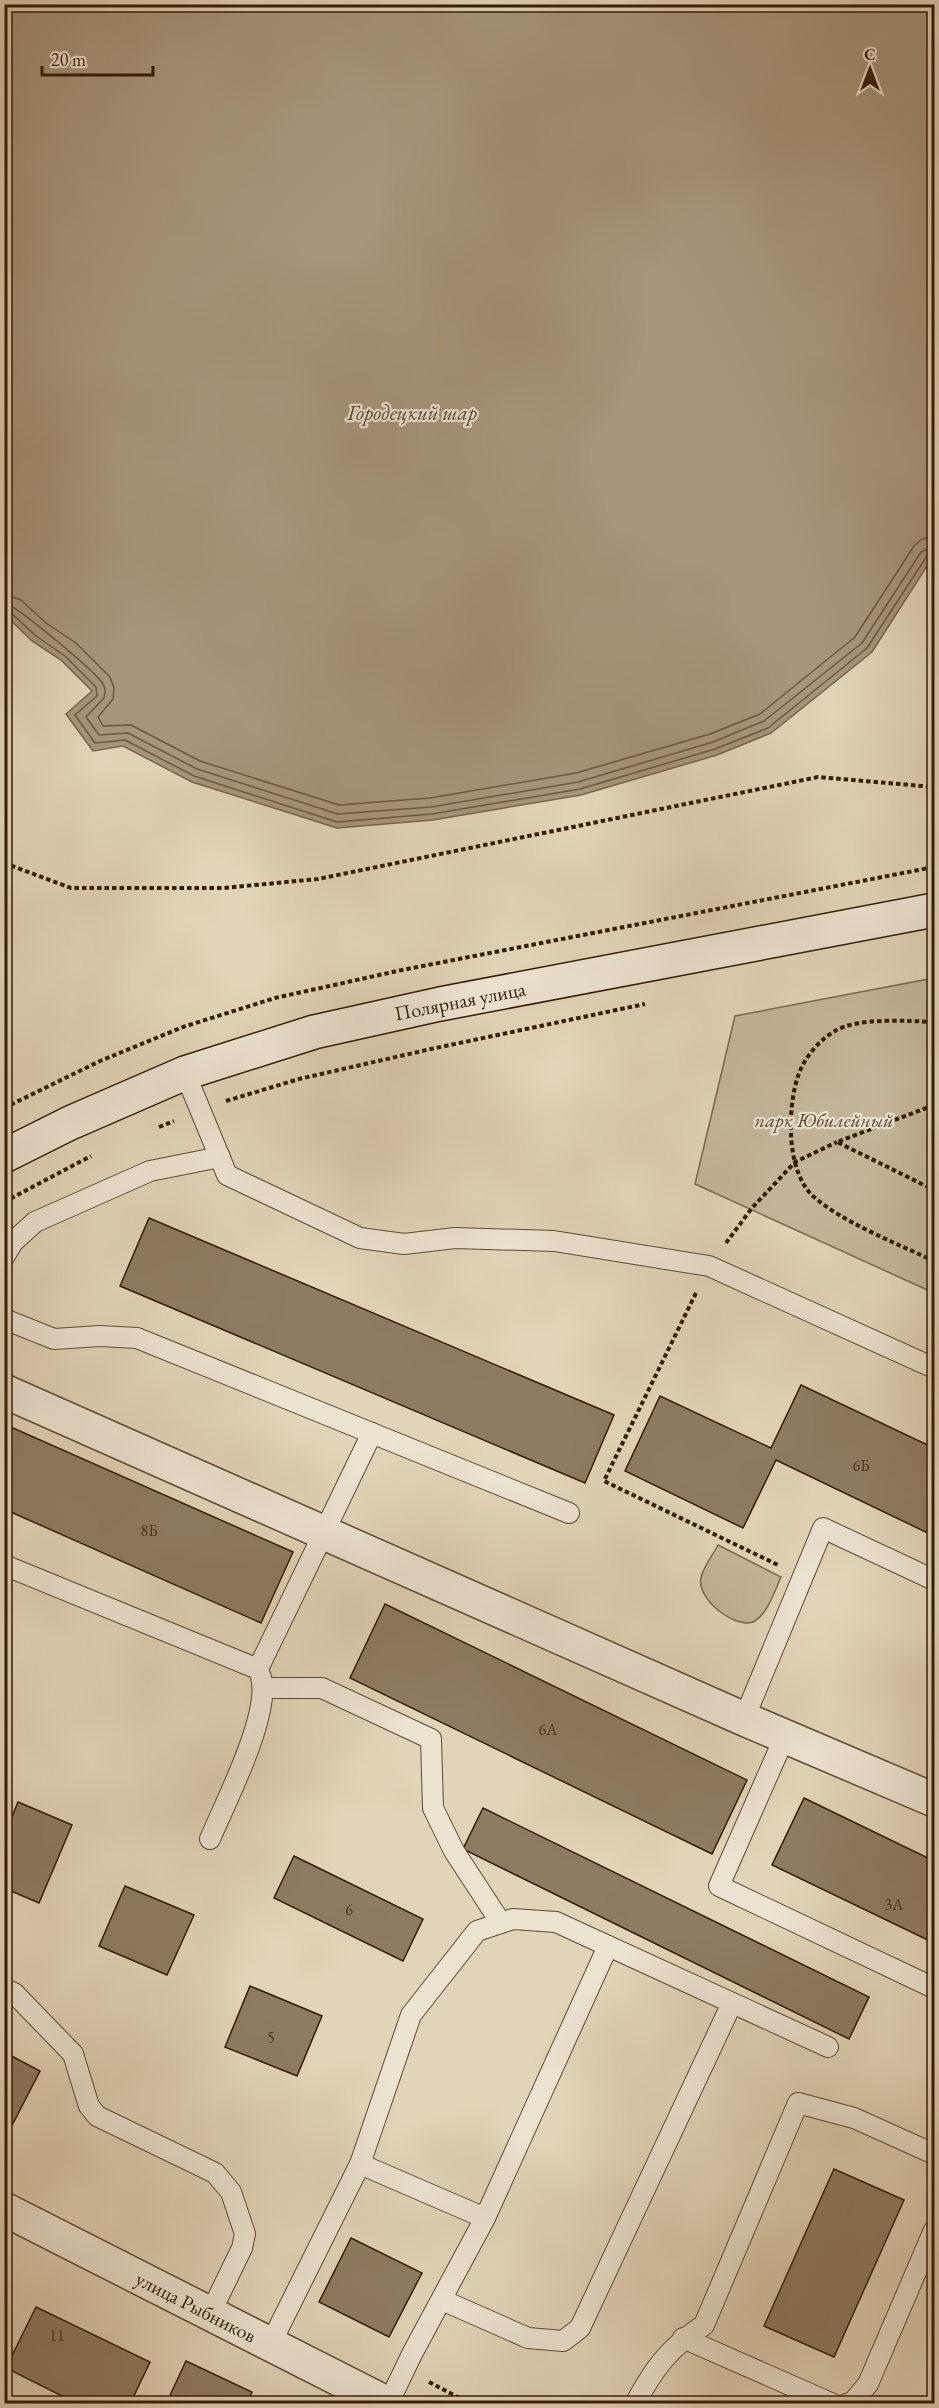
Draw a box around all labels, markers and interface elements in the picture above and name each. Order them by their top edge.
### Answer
scale bar [42,39,153,77]
north arrow [840,39,900,99]
text: С [864,44,876,65]
text: 20 m [51,48,86,71]
water label: Городецкий шар [346,399,478,426]
street label: Полярная улица [392,976,528,1026]
park label: парк Юбилейный [755,1107,893,1133]
house number: 6Б [852,1455,870,1476]
house number: 8Б [140,1520,158,1541]
house number: 6А [539,1719,558,1740]
house number: 3А [885,1894,904,1915]
house number: 6 [345,1899,353,1920]
house number: 5 [267,2027,275,2048]
street label: улица Рыбников [131,2265,261,2349]
house number: 11 [49,2325,65,2346]

